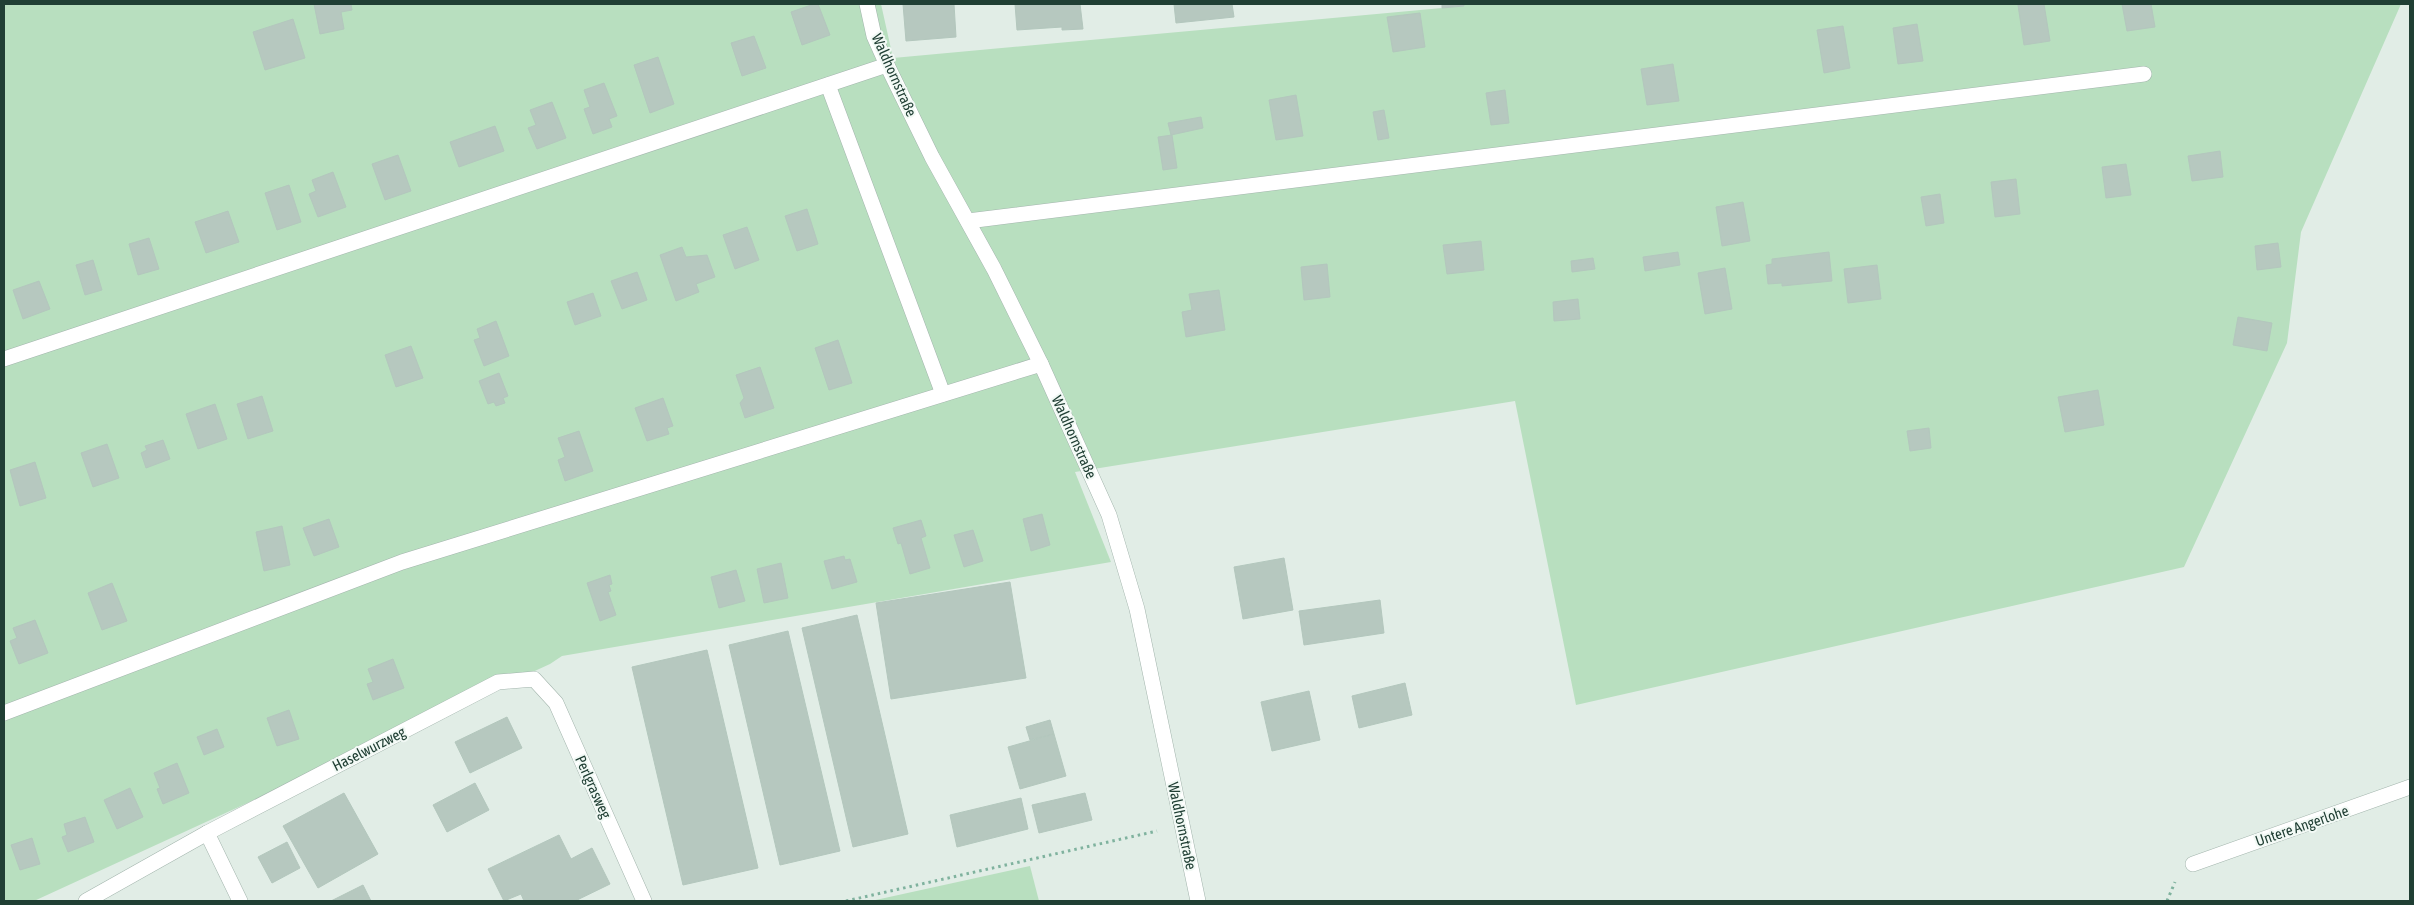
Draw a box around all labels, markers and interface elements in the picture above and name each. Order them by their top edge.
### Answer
street label: Waldhornstraße [869,31,920,119]
street label: Waldhornstraße [1049,393,1100,481]
street label: Haselwurzweg [329,723,409,774]
street label: Perlgrasweg [572,753,615,821]
street label: Waldhornstraße [1165,781,1200,871]
street label: Untere Angerlohe [2253,802,2351,849]

